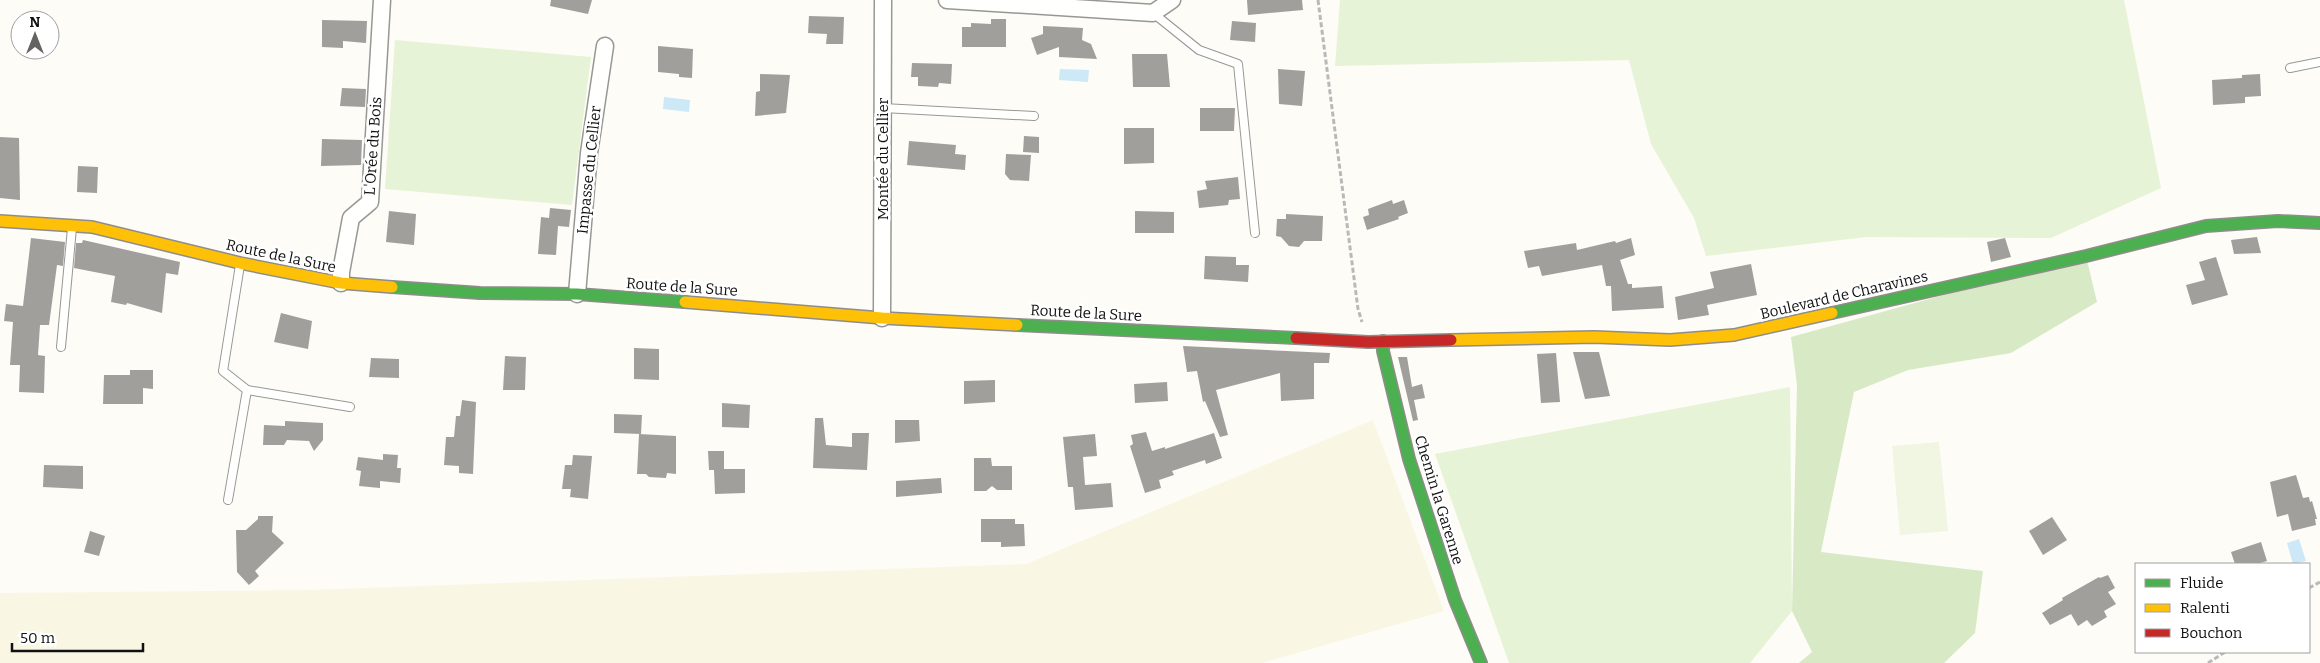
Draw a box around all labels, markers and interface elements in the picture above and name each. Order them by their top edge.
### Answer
north arrow [10,10,60,60]
text: N [30,14,41,31]
street label: L'Orée du Bois [361,96,385,196]
street label: Montée du Cellier [874,97,892,220]
street label: Impasse du Cellier [573,105,605,235]
street label: Route de la Sure [224,236,338,276]
street label: Boulevard de Charavines [1758,267,1930,323]
street label: Route de la Sure [626,274,738,300]
street label: Route de la Sure [1030,301,1142,325]
street label: Chemin la Garenne [1411,433,1467,567]
legend [2135,563,2310,653]
text: Fluide [2180,574,2223,592]
text: Ralenti [2180,599,2230,617]
scale bar [12,620,144,652]
text: Bouchon [2180,624,2243,642]
text: 50 m [20,629,56,647]

